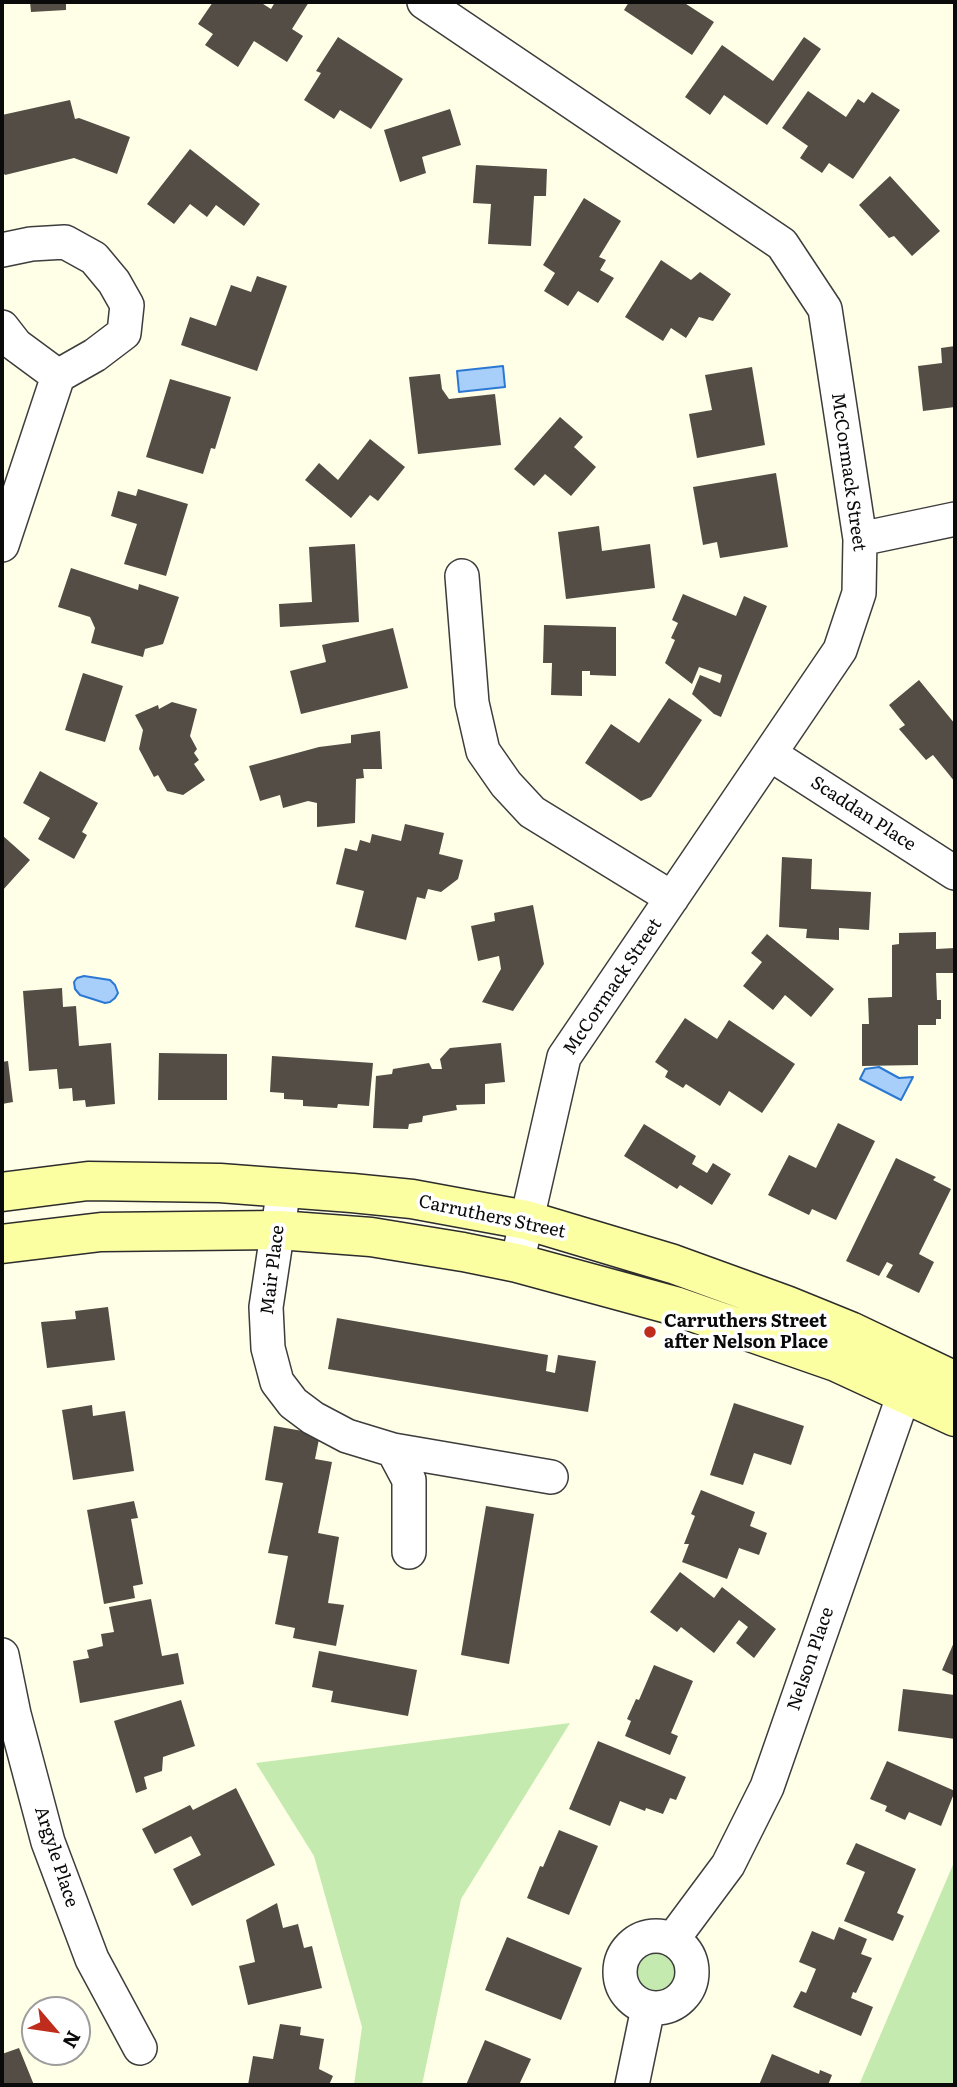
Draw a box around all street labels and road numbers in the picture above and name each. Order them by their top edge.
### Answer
street label: McCormack Street [826,391,870,553]
street label: Scaddan Place [806,772,920,856]
street label: McCormack Street [559,915,667,1059]
street label: Carruthers Street [416,1191,568,1243]
street label: Mair Place [257,1224,289,1316]
street label: Nelson Place [783,1604,839,1714]
street label: Argyle Place [30,1804,82,1910]

